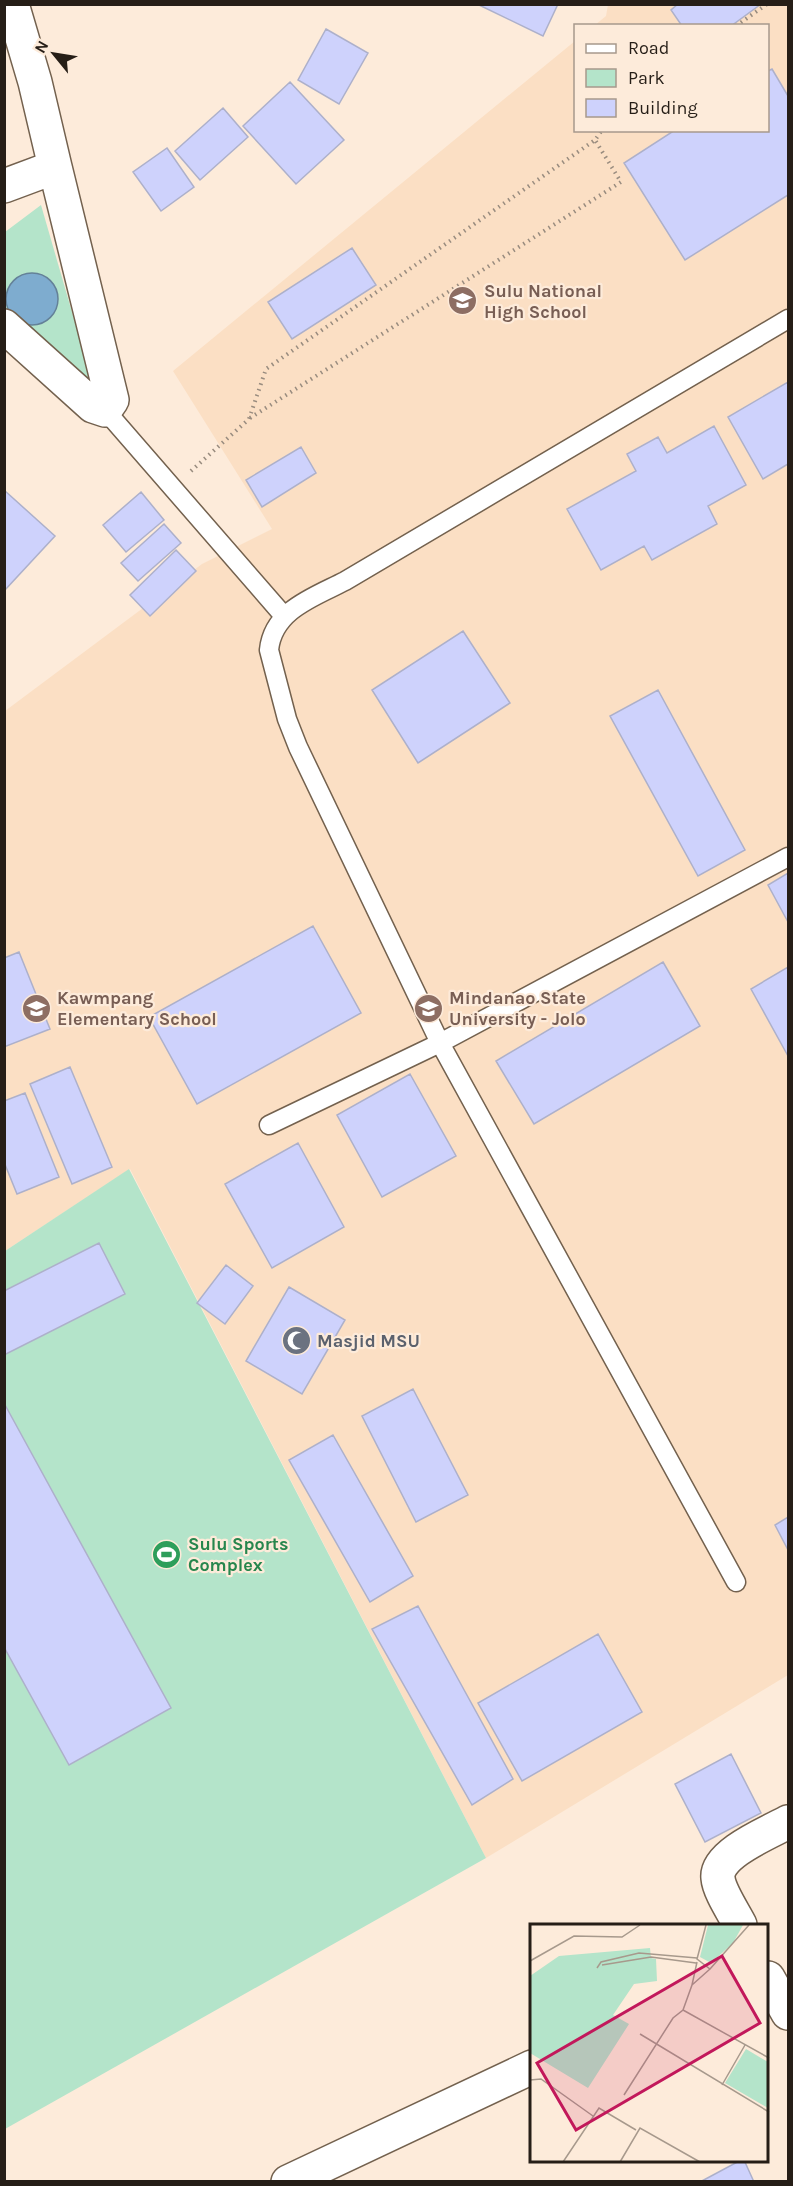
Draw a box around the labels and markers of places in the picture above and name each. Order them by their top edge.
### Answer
place label: Sulu National High School [484,280,602,323]
school or university icon: Sulu National High School [447,285,479,317]
place label: Kawmpang Elementary School [57,987,217,1030]
place label: Mindanao State University - Jolo [449,987,586,1030]
school or university icon: Kawmpang Elementary School [20,992,52,1024]
school or university icon: Mindanao State University - Jolo [412,992,444,1024]
mosque icon: Masjid MSU [280,1325,312,1357]
place label: Masjid MSU [317,1330,420,1352]
place label: Sulu Sports Complex [188,1533,288,1576]
sports icon: Sulu Sports Complex [151,1538,183,1570]

